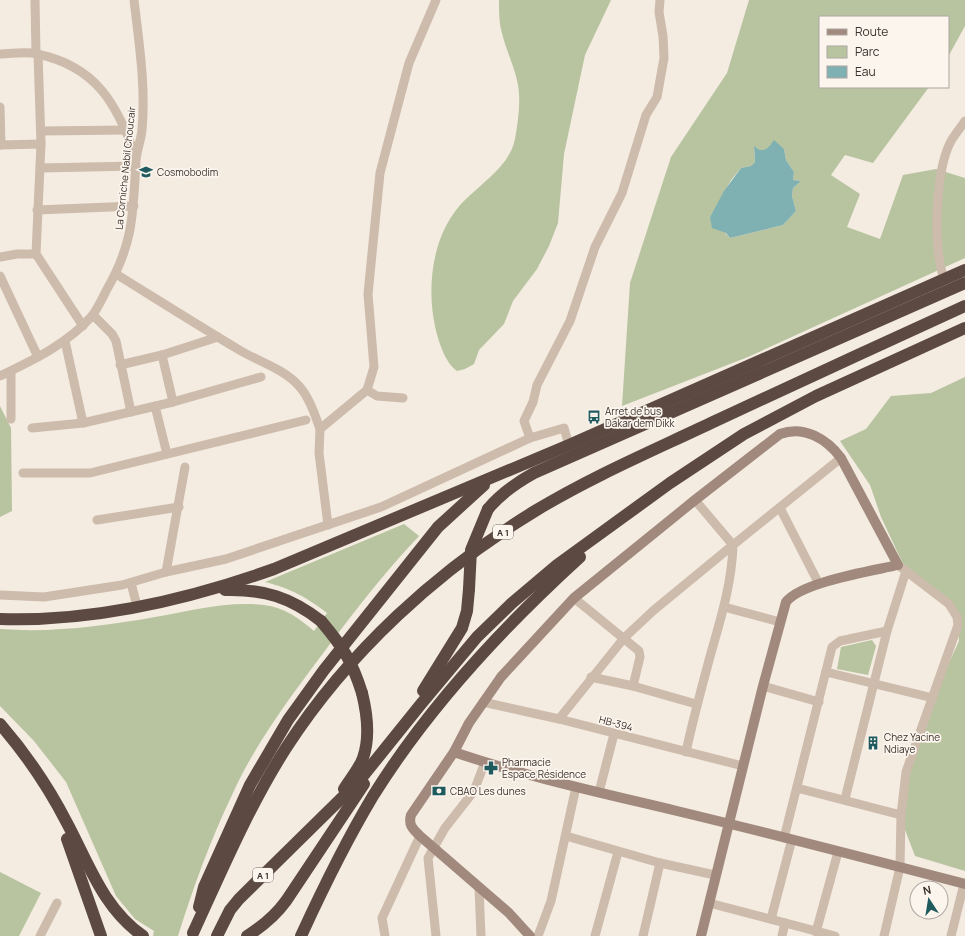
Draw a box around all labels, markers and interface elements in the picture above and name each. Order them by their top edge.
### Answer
legend [819,16,949,88]
text: Route [855,23,888,40]
text: Parc [855,43,880,60]
text: Eau [855,63,876,80]
street label: La Corniche Nabil Choucair [112,105,138,230]
school or university icon: Cosmobodim [138,164,154,180]
place label: Cosmobodim [157,165,218,179]
place label: Arret de bus Dakar dem Dikk [605,404,676,430]
bus stop icon: Arret de bus Dakar dem Dikk [586,409,602,425]
road number: A 1 [493,525,513,539]
street label: HB-394 [598,712,635,734]
place label: Chez Yacine Ndiaye [884,730,940,756]
building icon: Chez Yacine Ndiaye [865,735,881,751]
place label: Pharmacie Espace Résidence [502,755,586,781]
pharmacy icon: Pharmacie Espace Résidence [483,760,499,776]
bank icon: CBAO Les dunes [431,783,447,799]
place label: CBAO Les dunes [450,784,526,798]
road number: A 1 [253,868,273,882]
north arrow [909,880,949,920]
text: N [921,882,932,898]

